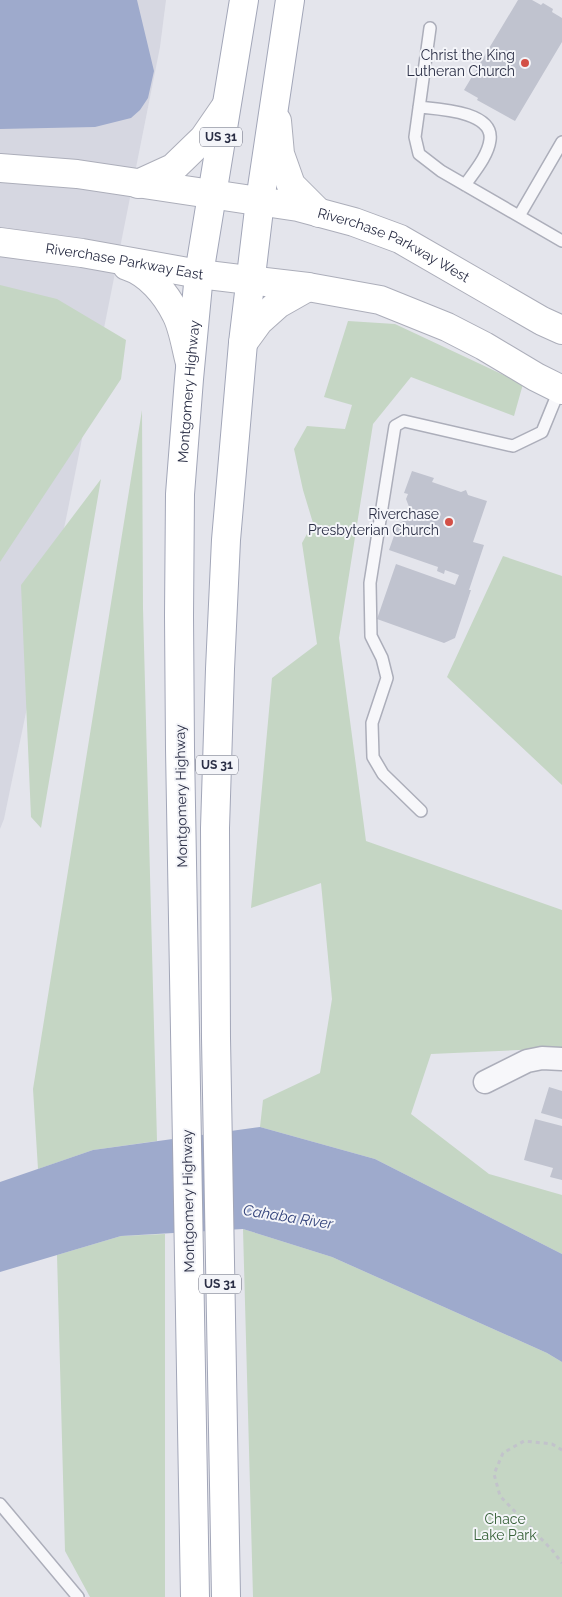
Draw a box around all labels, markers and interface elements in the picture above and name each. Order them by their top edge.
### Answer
place label: Christ the King Lutheran Church [407,47,515,79]
marker: Christ the King Lutheran Church [519,57,531,69]
road number: US 31 [200,128,242,146]
street label: Riverchase Parkway West [316,205,473,286]
street label: Riverchase Parkway East [45,240,205,282]
street label: Montgomery Highway [174,319,203,464]
place label: Riverchase Presbyterian Church [308,506,439,538]
marker: Riverchase Presbyterian Church [443,516,455,528]
street label: Montgomery Highway [172,724,190,868]
road number: US 31 [196,756,238,774]
street label: Montgomery Highway [179,1129,197,1273]
water label: Cahaba River [242,1201,335,1233]
road number: US 31 [199,1274,241,1294]
park label: Chace Lake Park [473,1511,537,1543]

